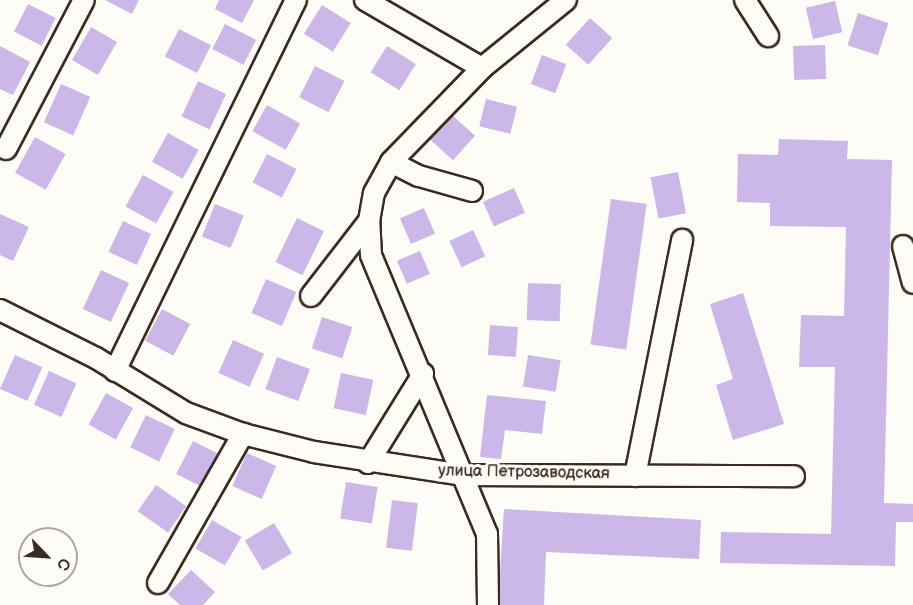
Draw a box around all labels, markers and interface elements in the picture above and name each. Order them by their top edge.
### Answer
street label: улица Петрозаводская [438,462,610,484]
north arrow [18,527,78,587]
text: С [52,555,74,573]

